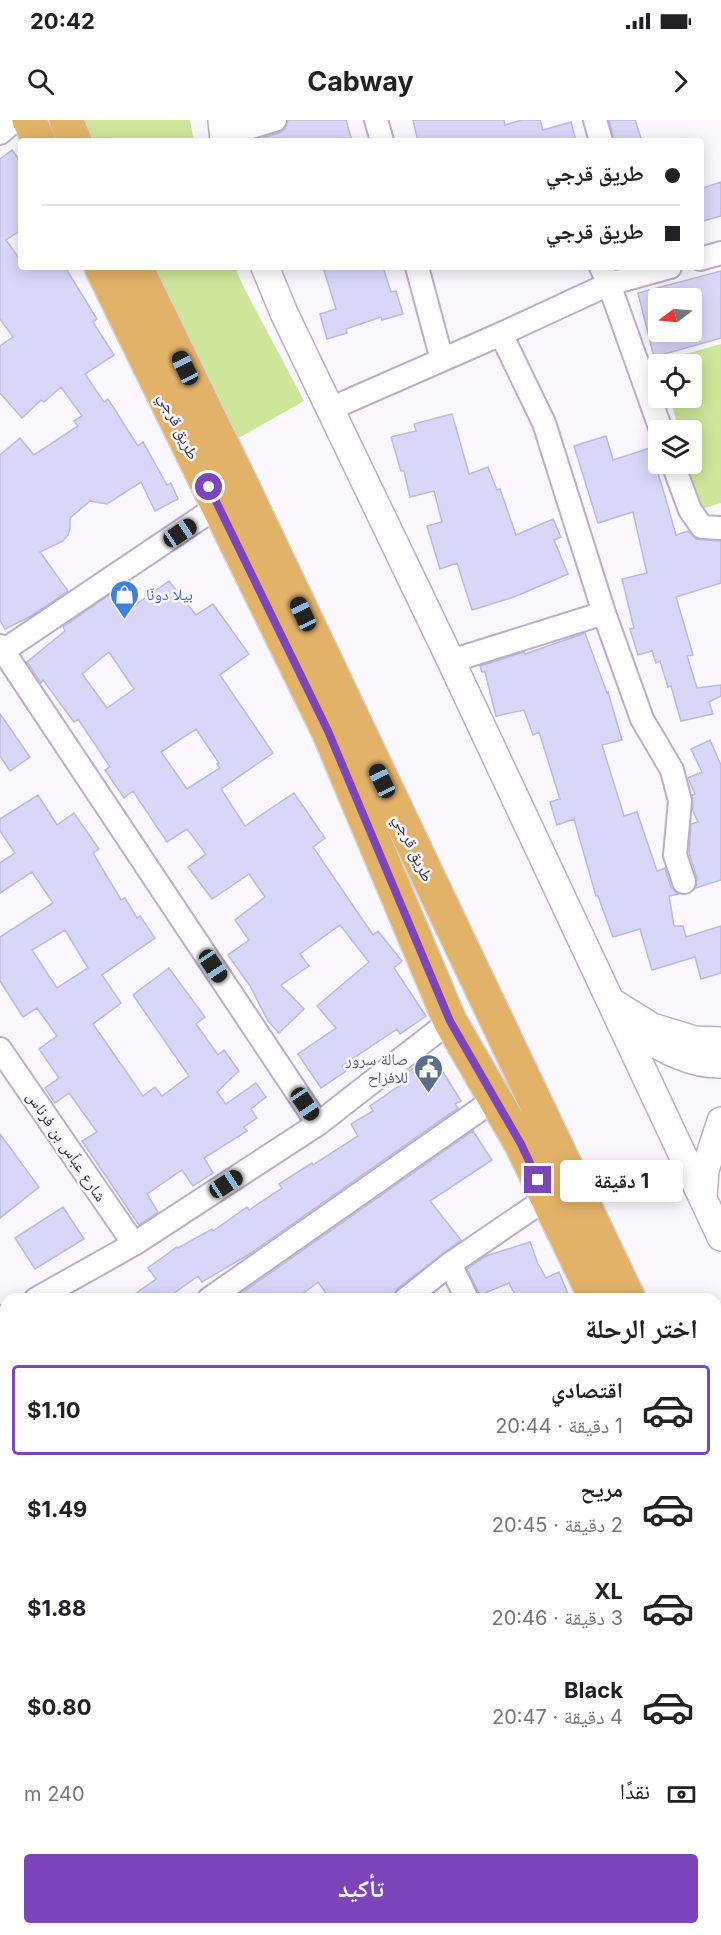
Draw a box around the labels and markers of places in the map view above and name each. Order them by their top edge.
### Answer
shop icon: بيلا دونّا [109,578,141,620]
place label: بيلا دونّا [146,584,193,604]
place label: صالة سرور للافراح [345,1049,408,1088]
public building icon: صالة سرور للافراح [413,1052,445,1094]

